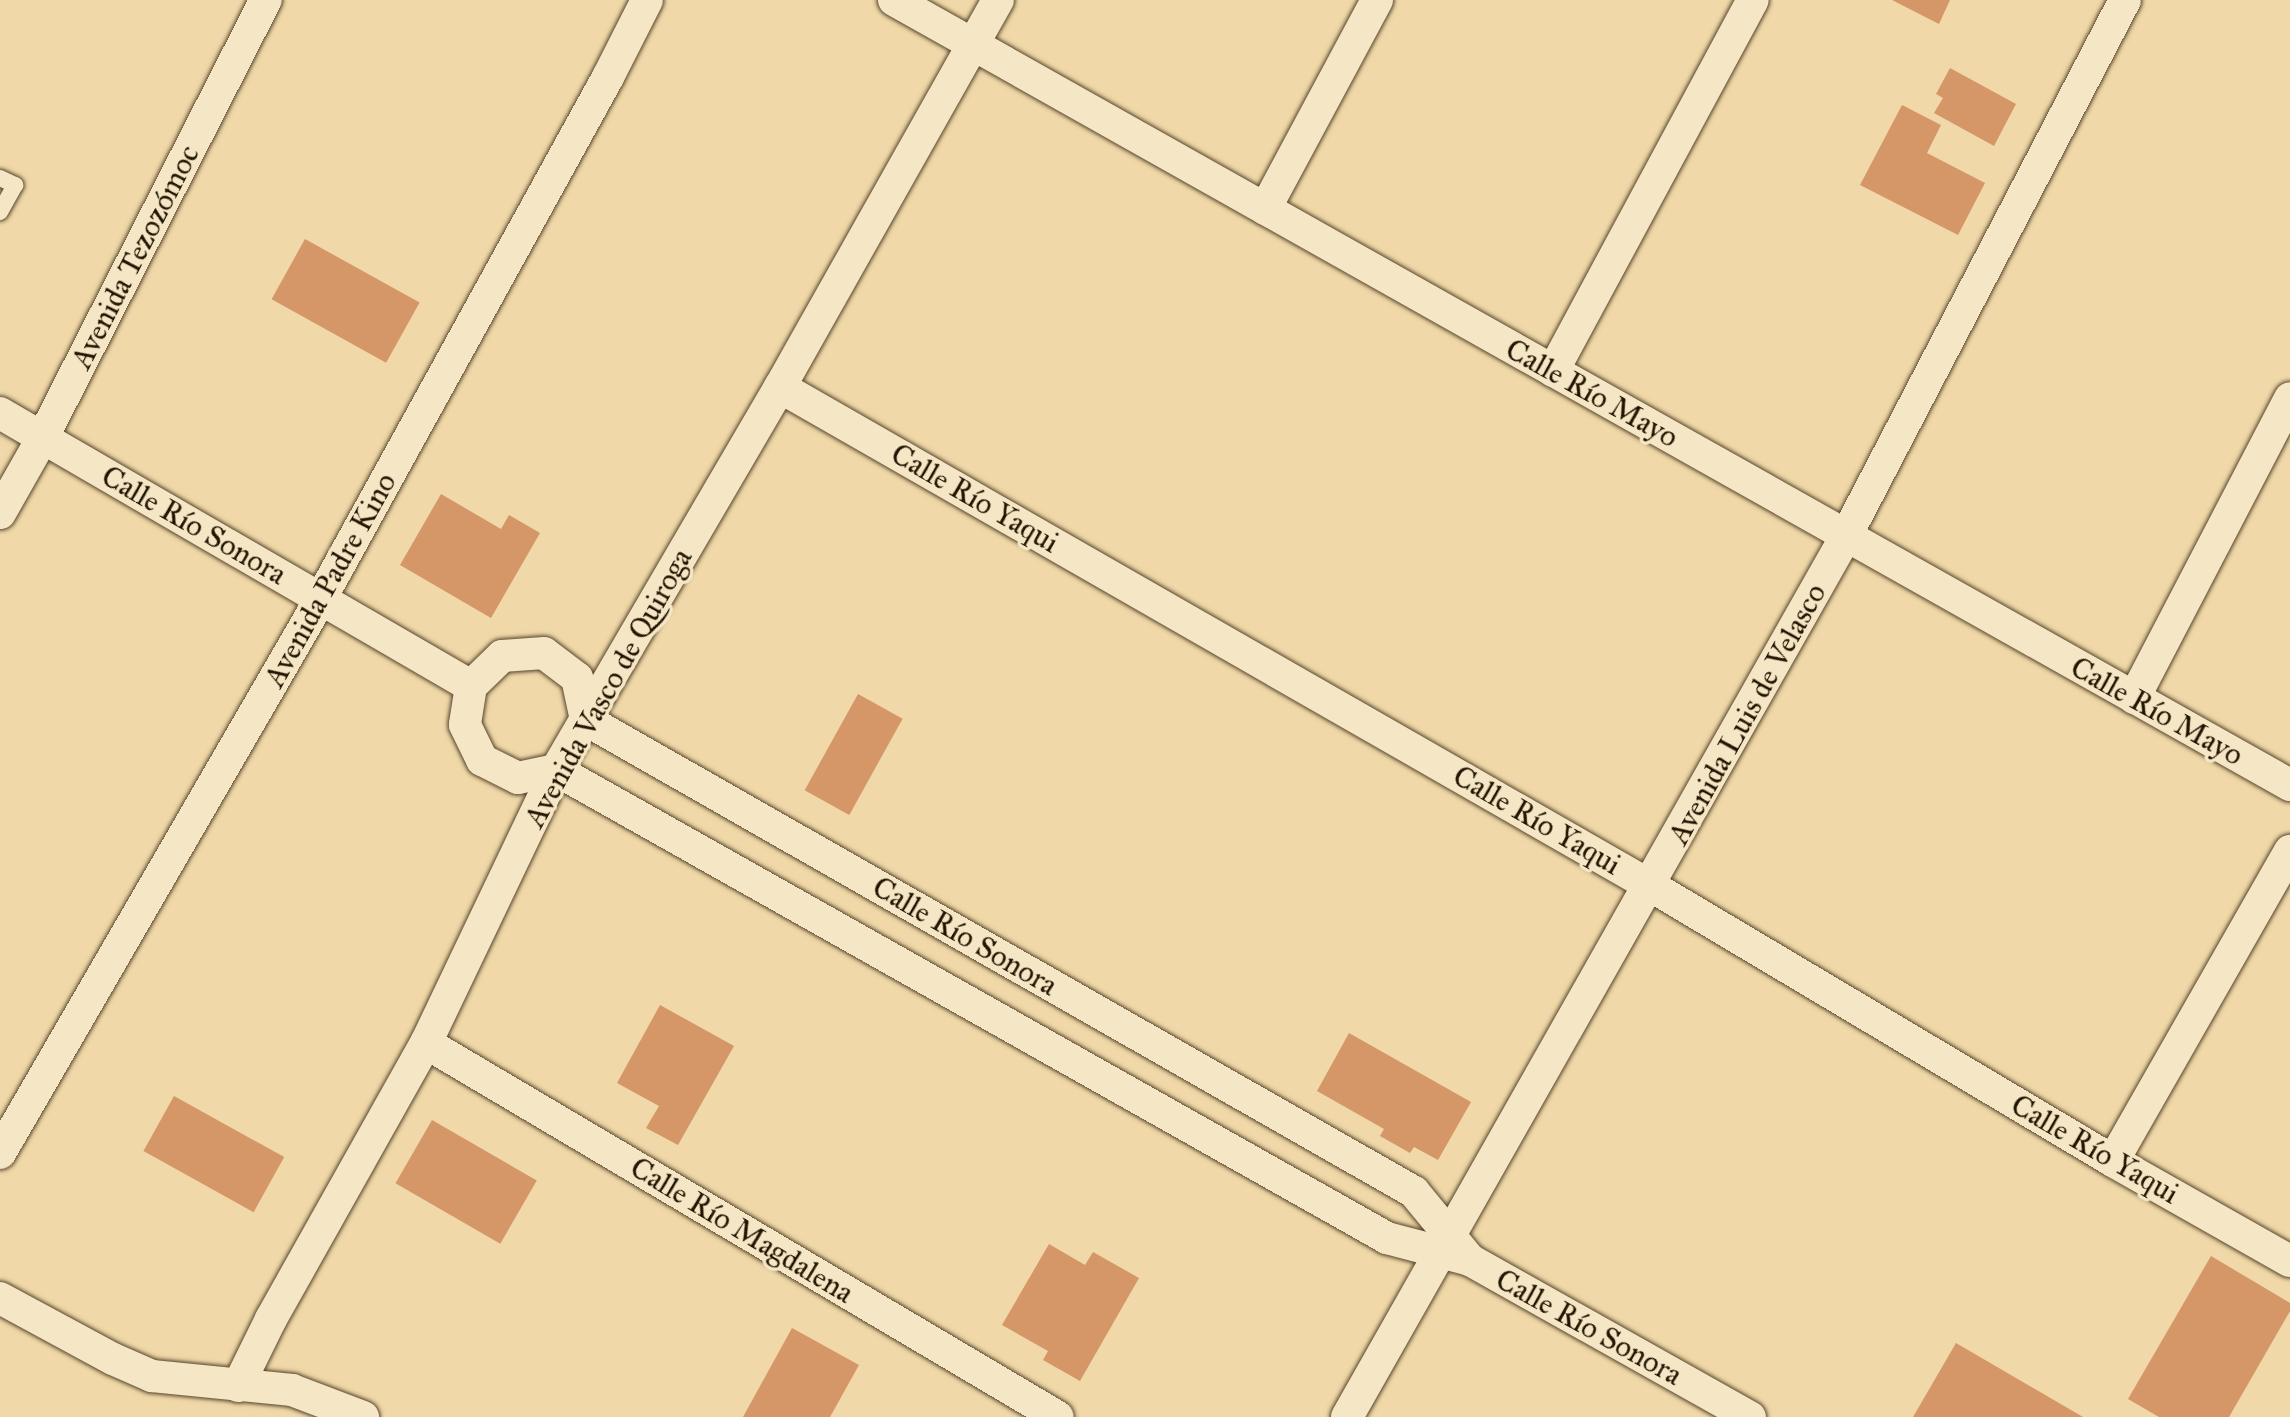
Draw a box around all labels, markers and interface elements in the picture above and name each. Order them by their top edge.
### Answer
street label: Avenida Tezozómoc [63,139,207,375]
street label: Calle Río Mayo [1499,331,1685,455]
street label: Calle Río Yaqui [885,436,1065,560]
street label: Calle Río Sonora [95,458,293,592]
street label: Avenida Padre Kino [256,467,404,693]
street label: Avenida Vasco de Quiroga [516,542,700,834]
street label: Avenida Luis de Velasco [1660,577,1834,851]
street label: Calle Río Mayo [2064,649,2250,773]
street label: Calle Río Yaqui [1447,758,1627,882]
street label: Calle Río Sonora [866,869,1064,1003]
street label: Calle Río Yaqui [2005,1087,2185,1211]
street label: Calle Río Magdalena [624,1149,860,1311]
street label: Calle Río Sonora [1490,1261,1688,1393]

